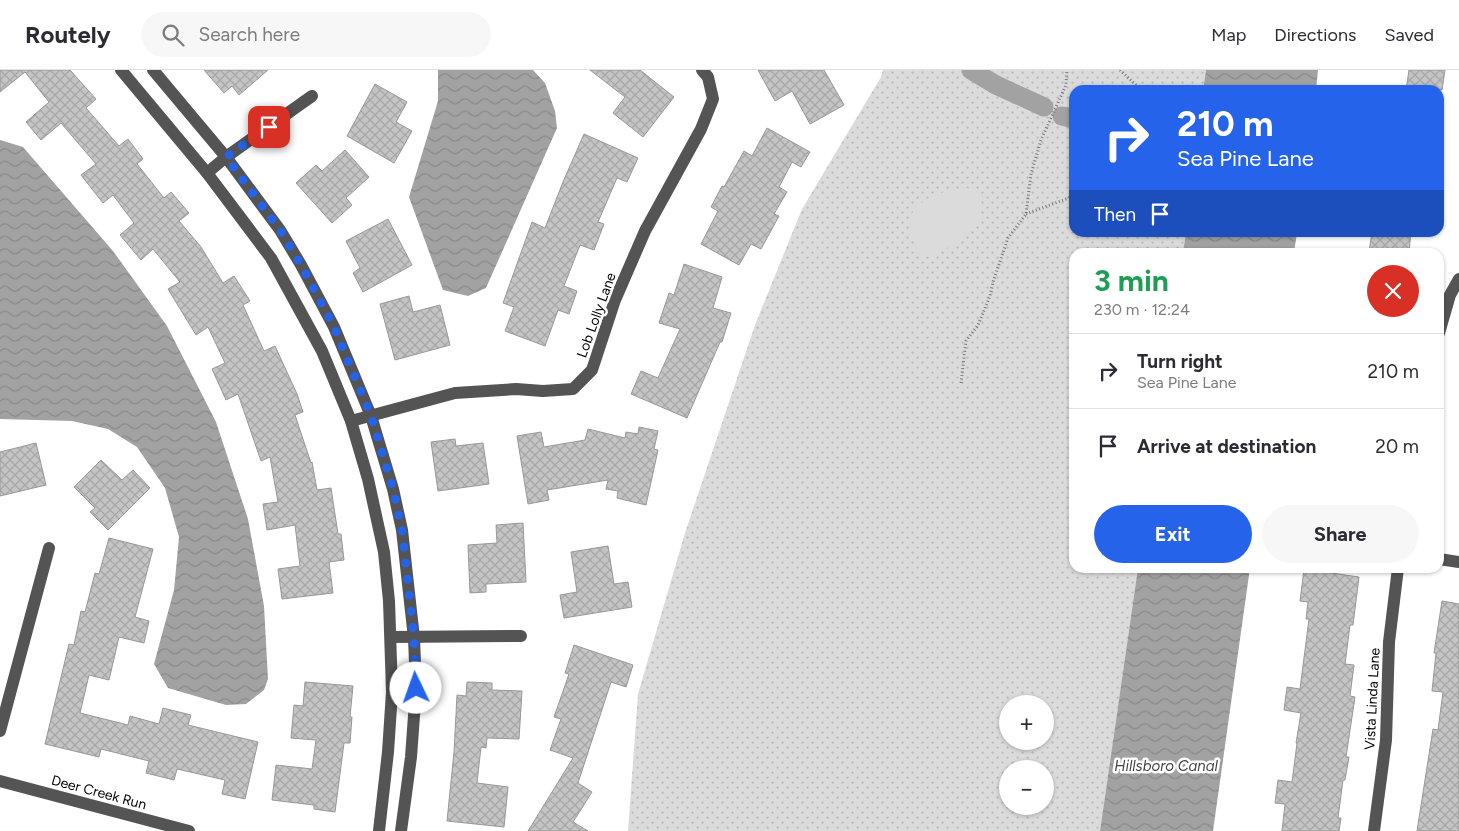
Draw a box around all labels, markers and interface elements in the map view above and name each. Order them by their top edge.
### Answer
search box [141,12,491,57]
text: Routely [25,20,111,49]
icon: search [159,21,187,49]
text: Search here [199,23,300,46]
text: Map [1211,24,1246,46]
text: Directions [1274,24,1356,46]
text: Saved [1384,24,1434,46]
text: 210 m [1177,103,1274,145]
icon: right [1094,105,1159,170]
pin [248,106,290,148]
icon: arrive [255,113,283,141]
text: Sea Pine Lane [1177,145,1314,172]
icon: arrive [1146,200,1174,228]
text: Then [1094,203,1136,226]
text: 3 min [1094,262,1169,299]
button: close [1367,265,1419,317]
street label: Lob Lolly Lane [573,270,620,360]
text: 230 m · 12:24 [1094,300,1190,319]
text: Turn right [1137,350,1223,373]
icon: right [1094,357,1122,385]
text: 210 m [1367,360,1419,383]
text: Sea Pine Lane [1137,373,1236,392]
icon: arrive [1094,432,1122,460]
text: Arrive at destination [1137,435,1316,458]
text: 20 m [1375,435,1419,458]
button: Exit [1094,505,1252,563]
button: Share [1262,505,1419,563]
street label: Vista Linda Lane [1361,647,1384,751]
position arrow [389,661,441,713]
map controls [999,695,1054,815]
button: + [999,695,1054,750]
water label: Hillsboro Canal [1114,757,1218,775]
button: − [999,760,1054,815]
street label: Deer Creek Run [49,772,149,813]

